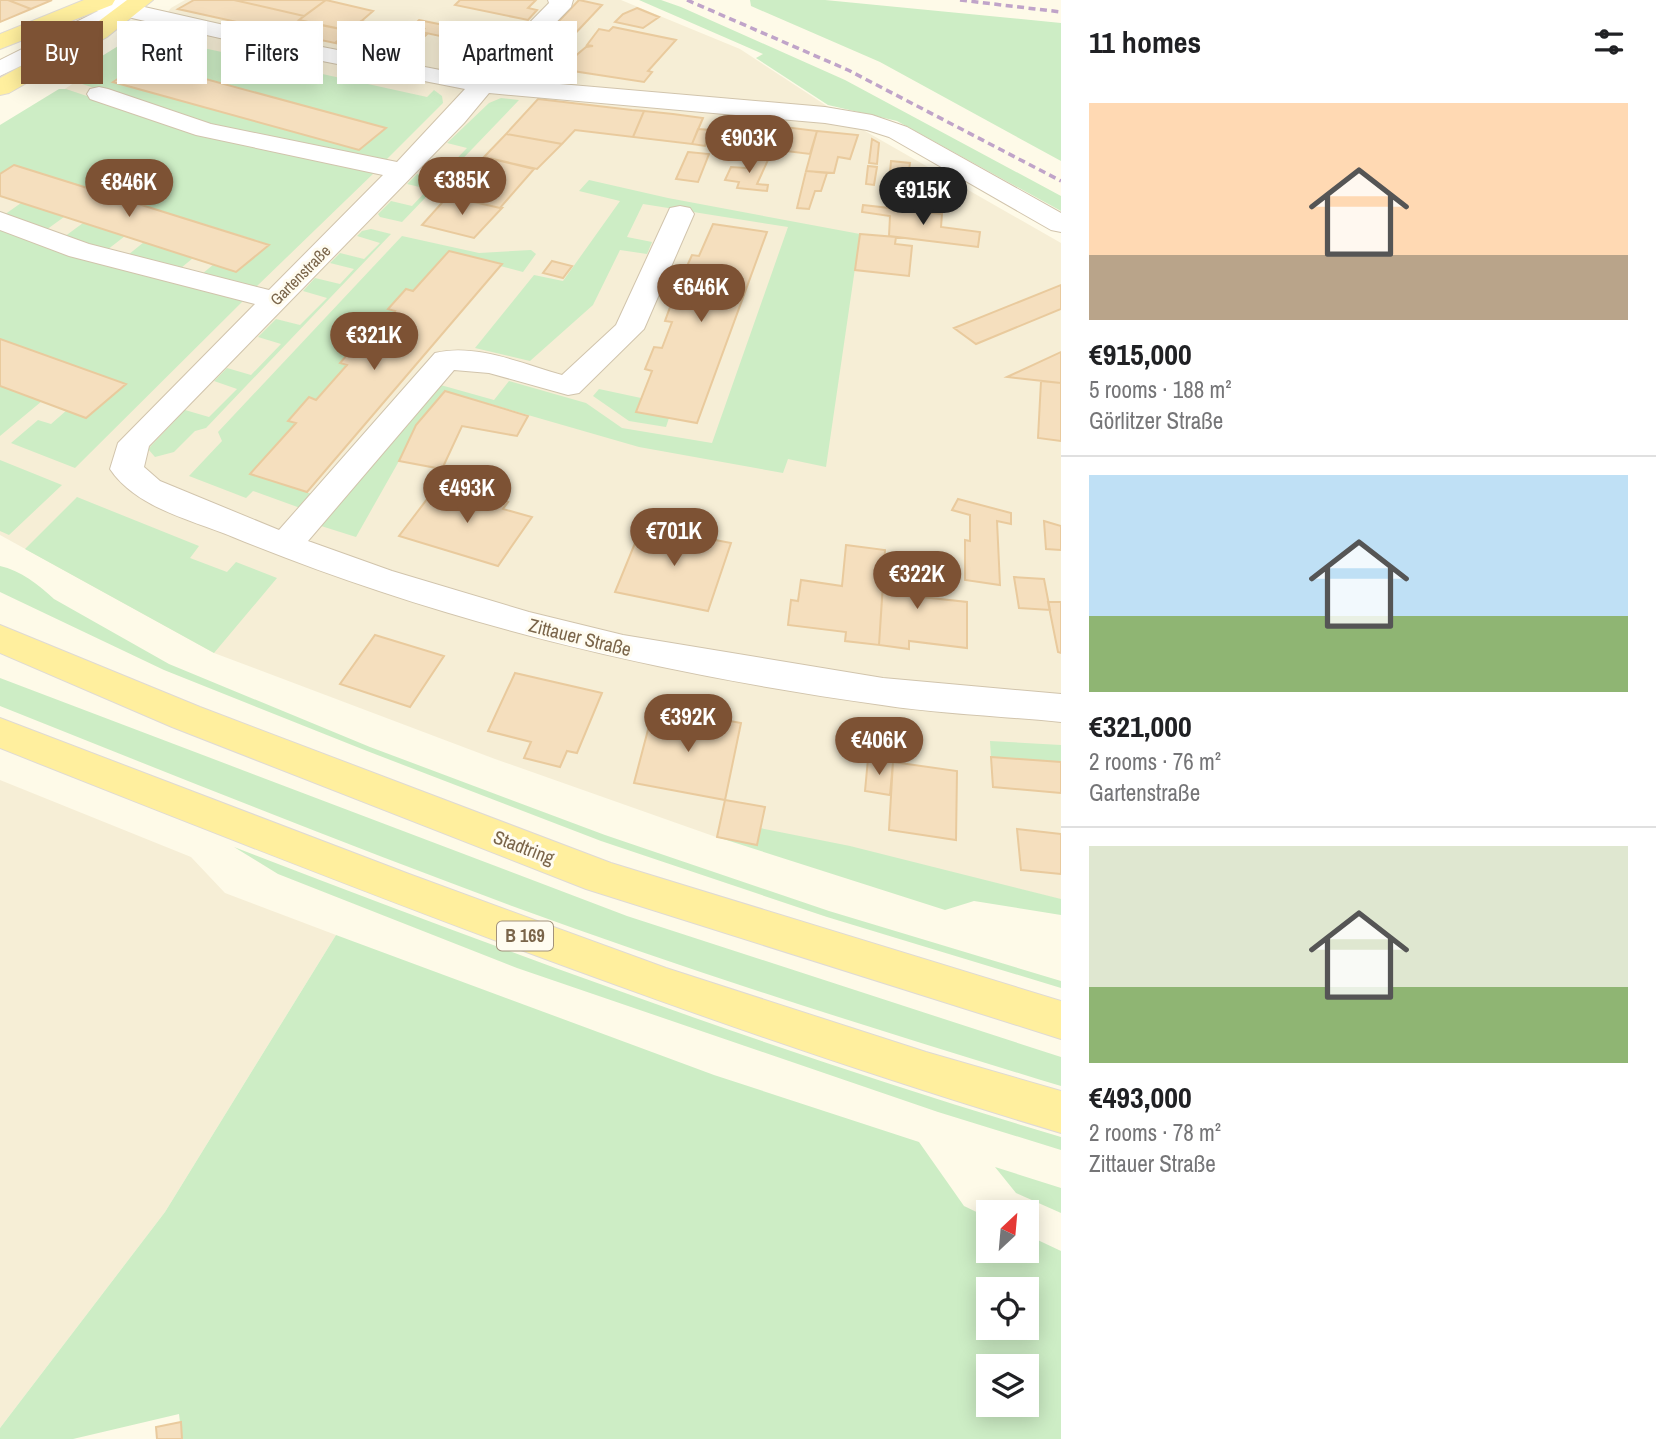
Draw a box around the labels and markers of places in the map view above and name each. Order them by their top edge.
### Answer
pin: €903K [700,116,798,175]
pin: €385K [413,158,511,217]
pin: €846K [80,160,178,219]
pin: €915K [874,168,972,227]
pin: €646K [652,264,750,324]
pin: €321K [325,312,423,372]
pin: €493K [418,466,516,525]
pin: €701K [625,508,723,568]
pin: €322K [868,552,966,611]
pin: €392K [639,694,737,754]
pin: €406K [830,718,928,777]

